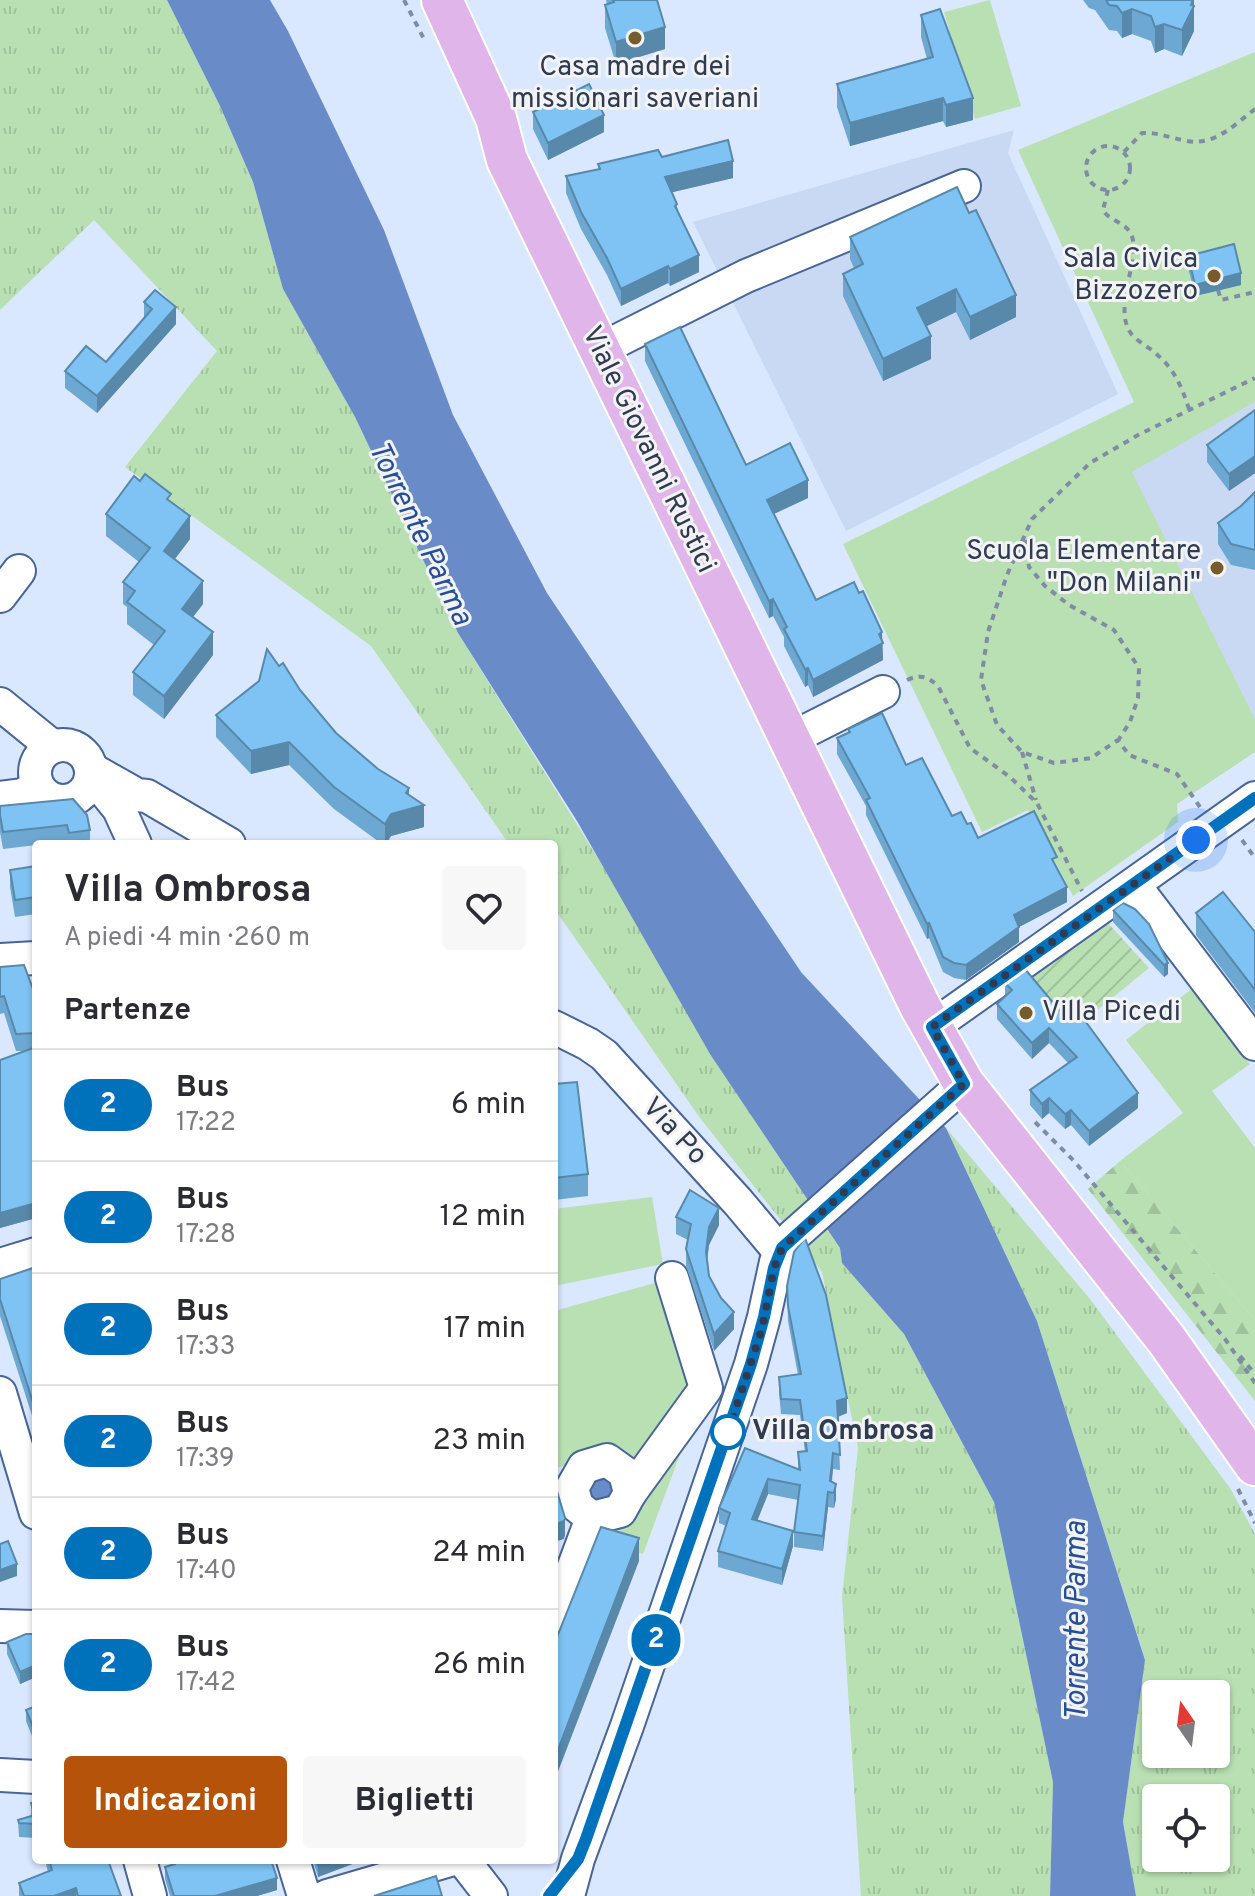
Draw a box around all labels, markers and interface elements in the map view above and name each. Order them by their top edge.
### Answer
marker: Casa madre dei missionari saveriani [626,29,644,47]
place label: Casa madre dei missionari saveriani [511,50,759,118]
place label: Sala Civica Bizzozero [1063,242,1198,310]
marker: Sala Civica Bizzozero [1205,267,1223,285]
street label: Viale Giovanni Rustici [573,321,723,579]
water label: Torrente Parma [359,436,480,632]
place label: Scuola Elementare "Don Milani" [966,534,1201,602]
marker: Scuola Elementare "Don Milani" [1208,559,1226,577]
your location [1176,820,1216,860]
button: heart [442,866,526,950]
text: Villa Ombrosa [64,867,311,916]
text: A piedi · 4 min · 260 m [64,922,310,955]
text: Partenze [64,993,191,1030]
place label: Villa Picedi [1042,995,1181,1031]
marker: Villa Picedi [1017,1004,1035,1022]
text: Bus [176,1070,229,1107]
text: 2 [99,1087,117,1123]
text: 6 min [451,1087,526,1124]
street label: Via Po [634,1090,714,1174]
text: 17:22 [176,1107,236,1140]
text: Bus [176,1182,229,1219]
text: 2 [99,1199,117,1235]
text: 12 min [439,1199,526,1236]
text: 17:28 [176,1219,236,1252]
text: Bus [176,1294,229,1331]
text: 2 [99,1311,117,1347]
text: 17 min [443,1311,526,1348]
text: 17:33 [176,1331,235,1364]
text: Bus [176,1406,229,1443]
place label: Villa Ombrosa [752,1414,934,1450]
marker: Villa Ombrosa [711,1415,745,1449]
text: 2 [99,1423,117,1459]
text: 23 min [433,1423,526,1460]
text: 17:39 [176,1443,235,1476]
text: Bus [176,1518,229,1555]
water label: Torrente Parma [1059,1520,1096,1721]
text: 2 [99,1535,117,1571]
text: 24 min [432,1535,526,1572]
text: 17:40 [176,1555,237,1588]
line badge: 2 [630,1614,682,1666]
text: 2 [647,1622,665,1658]
text: Bus [176,1630,229,1667]
text: 2 [99,1647,117,1683]
text: 26 min [433,1647,526,1684]
text: 17:42 [176,1667,236,1700]
north arrow [1142,1680,1230,1768]
map controls [1142,1680,1230,1872]
button: Indicazioni [64,1756,287,1848]
button: Biglietti [303,1756,526,1848]
button: locate [1142,1784,1230,1872]

